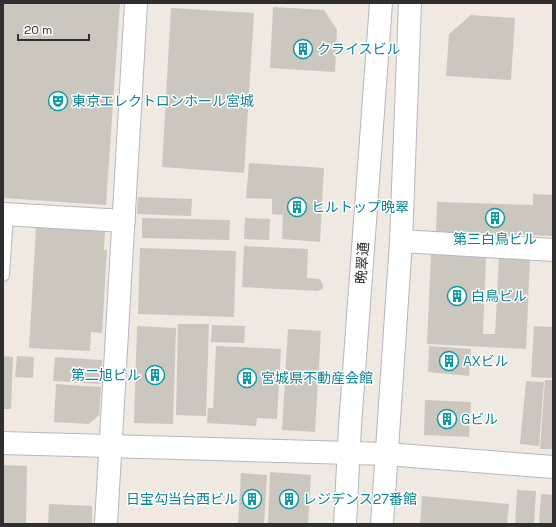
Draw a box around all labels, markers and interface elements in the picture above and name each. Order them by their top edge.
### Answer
scale bar [18,16,89,42]
text: 20 m [24,22,52,38]
building icon: クライスビル [292,38,314,60]
place label: クライスビル [317,40,401,58]
theatre icon: 東京エレクトロンホール宮城 [47,90,69,112]
place label: 東京エレクトロンホール宮城 [72,92,254,110]
building icon: ヒルトップ晩翠 [286,196,308,218]
place label: ヒルトップ晩翠 [311,198,409,216]
building icon: 第三白鳥ビル [484,207,506,229]
place label: 第三白鳥ビル [453,230,537,248]
street label: 晩翠通 [352,241,372,285]
building icon: 白鳥ビル [446,285,468,307]
place label: 白鳥ビル [471,287,527,305]
building icon: AXビル [438,350,460,372]
place label: AXビル [463,352,509,370]
building icon: 第二旭ビル [144,364,166,386]
place label: 第二旭ビル [71,366,141,384]
building icon: 宮城県不動産会館 [236,367,258,389]
place label: 宮城県不動産会館 [261,369,373,387]
building icon: Gビル [436,408,458,430]
place label: Gビル [461,410,498,428]
building icon: 日宝勾当台西ビル [241,488,263,510]
building icon: レジデンス27番館 [278,488,300,510]
place label: 日宝勾当台西ビル [126,490,238,508]
place label: レジデンス27番館 [303,490,417,508]

